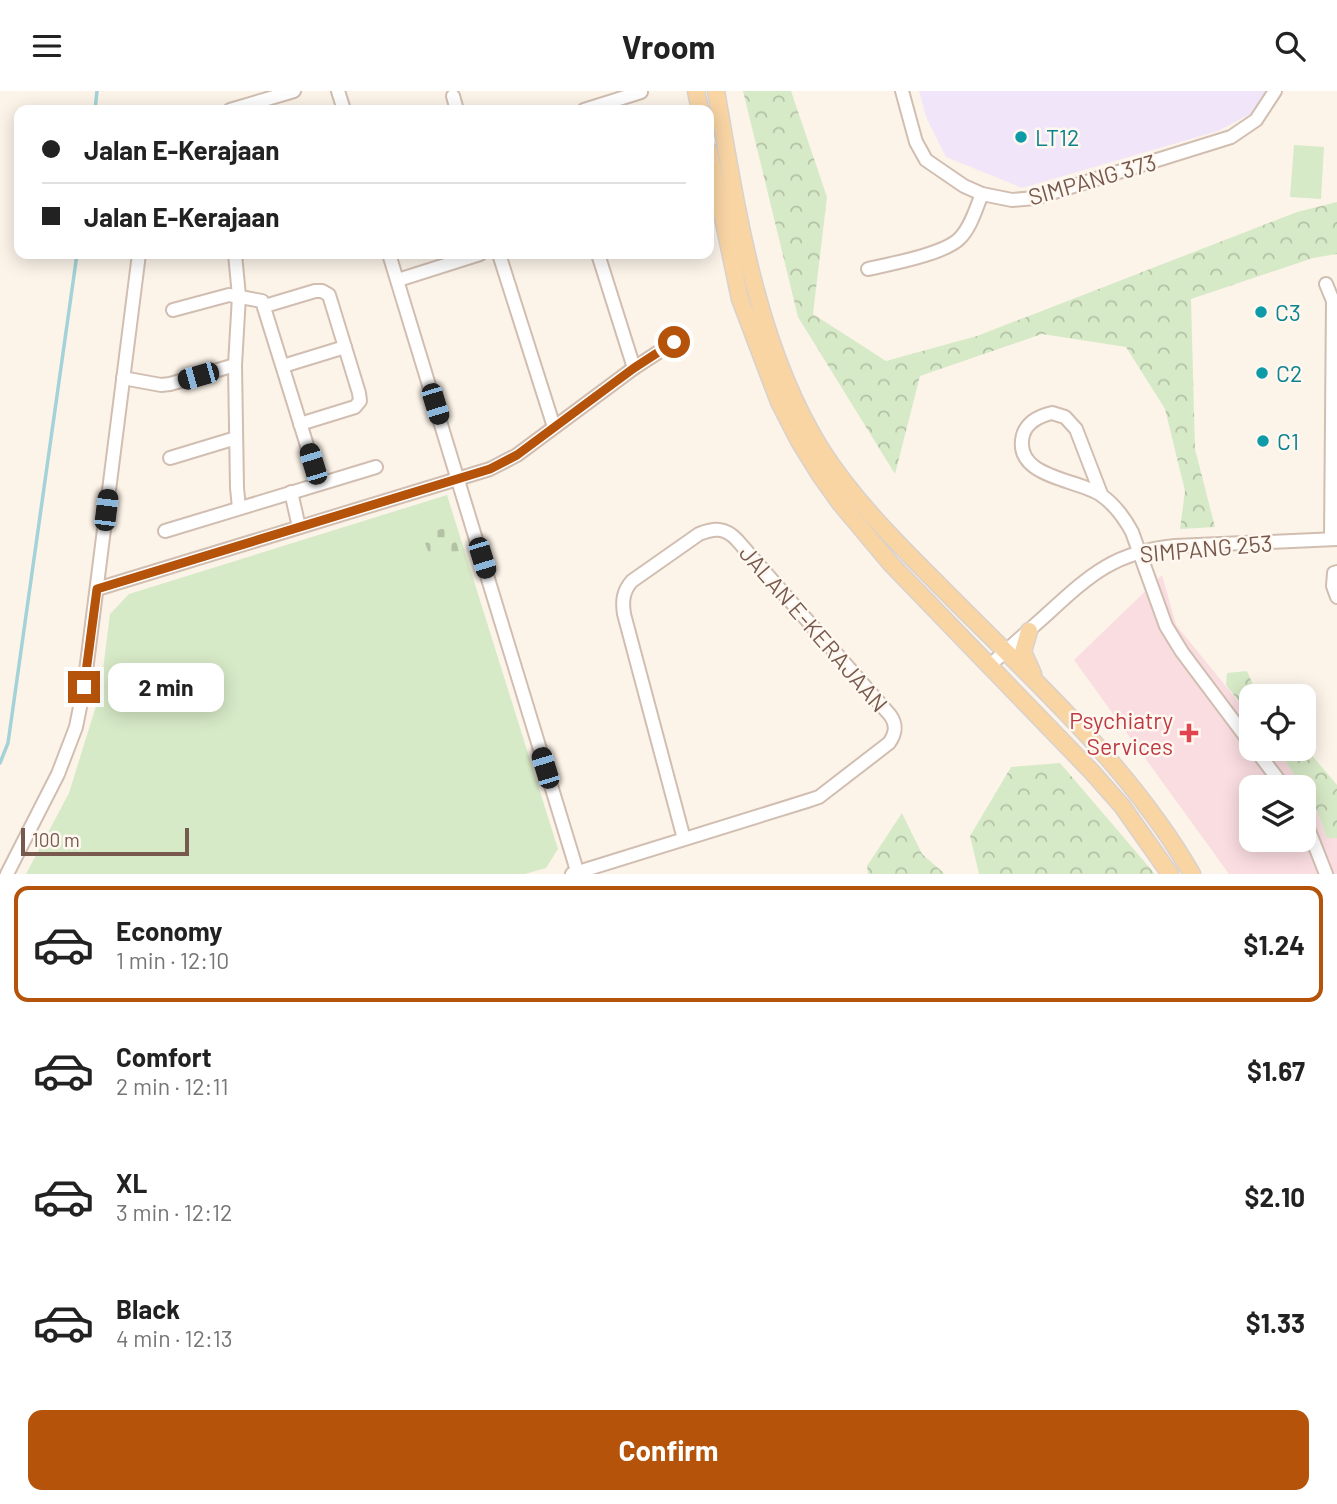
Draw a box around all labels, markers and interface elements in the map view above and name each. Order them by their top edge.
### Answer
icon: menu [28,27,66,65]
text: Vroom [622,27,715,65]
icon: search [1271,27,1309,65]
place label: LT12 [1035,123,1079,151]
marker: LT12 [1013,129,1029,145]
text: Jalan E-Kerajaan [84,134,280,165]
street label: SIMPANG 373 [1025,147,1159,211]
text: Jalan E-Kerajaan [84,201,280,232]
place label: C3 [1275,298,1301,326]
marker: C3 [1253,304,1269,320]
route start [658,326,690,358]
place label: C2 [1276,359,1302,387]
car [175,360,222,392]
marker: C2 [1254,365,1270,381]
car [419,381,452,427]
place label: C1 [1277,427,1299,455]
marker: C1 [1255,433,1271,449]
car [297,441,330,487]
car [94,488,119,532]
street label: SIMPANG 253 [1138,528,1274,568]
car [466,535,499,581]
street label: JALAN E-KERAJAAN [734,539,894,717]
callout: 2 min [108,663,224,711]
route end [68,671,100,703]
text: 2 min [138,673,194,701]
map controls [1239,684,1316,852]
button: locate [1239,684,1316,761]
place label: Psychiatry Services [1069,706,1173,760]
marker: Psychiatry Services [1179,723,1199,743]
car [529,745,562,791]
button: layers [1239,775,1316,852]
scale bar [21,825,189,857]
text: 100 m [32,828,80,851]
icon: car [32,913,95,976]
text: Economy [116,915,222,946]
text: $1.24 [1244,929,1305,960]
text: 1 min · 12:10 [116,946,229,974]
icon: car [32,1039,95,1102]
text: Comfort [116,1041,212,1072]
text: $1.67 [1247,1055,1305,1086]
text: 2 min · 12:11 [116,1072,229,1100]
icon: car [32,1165,95,1228]
text: XL [116,1167,147,1198]
text: $2.10 [1245,1181,1305,1212]
text: 3 min · 12:12 [116,1198,232,1226]
icon: car [32,1291,95,1354]
text: Black [116,1293,180,1324]
text: $1.33 [1246,1307,1305,1338]
text: 4 min · 12:13 [116,1324,233,1352]
button: Confirm [28,1410,1309,1490]

